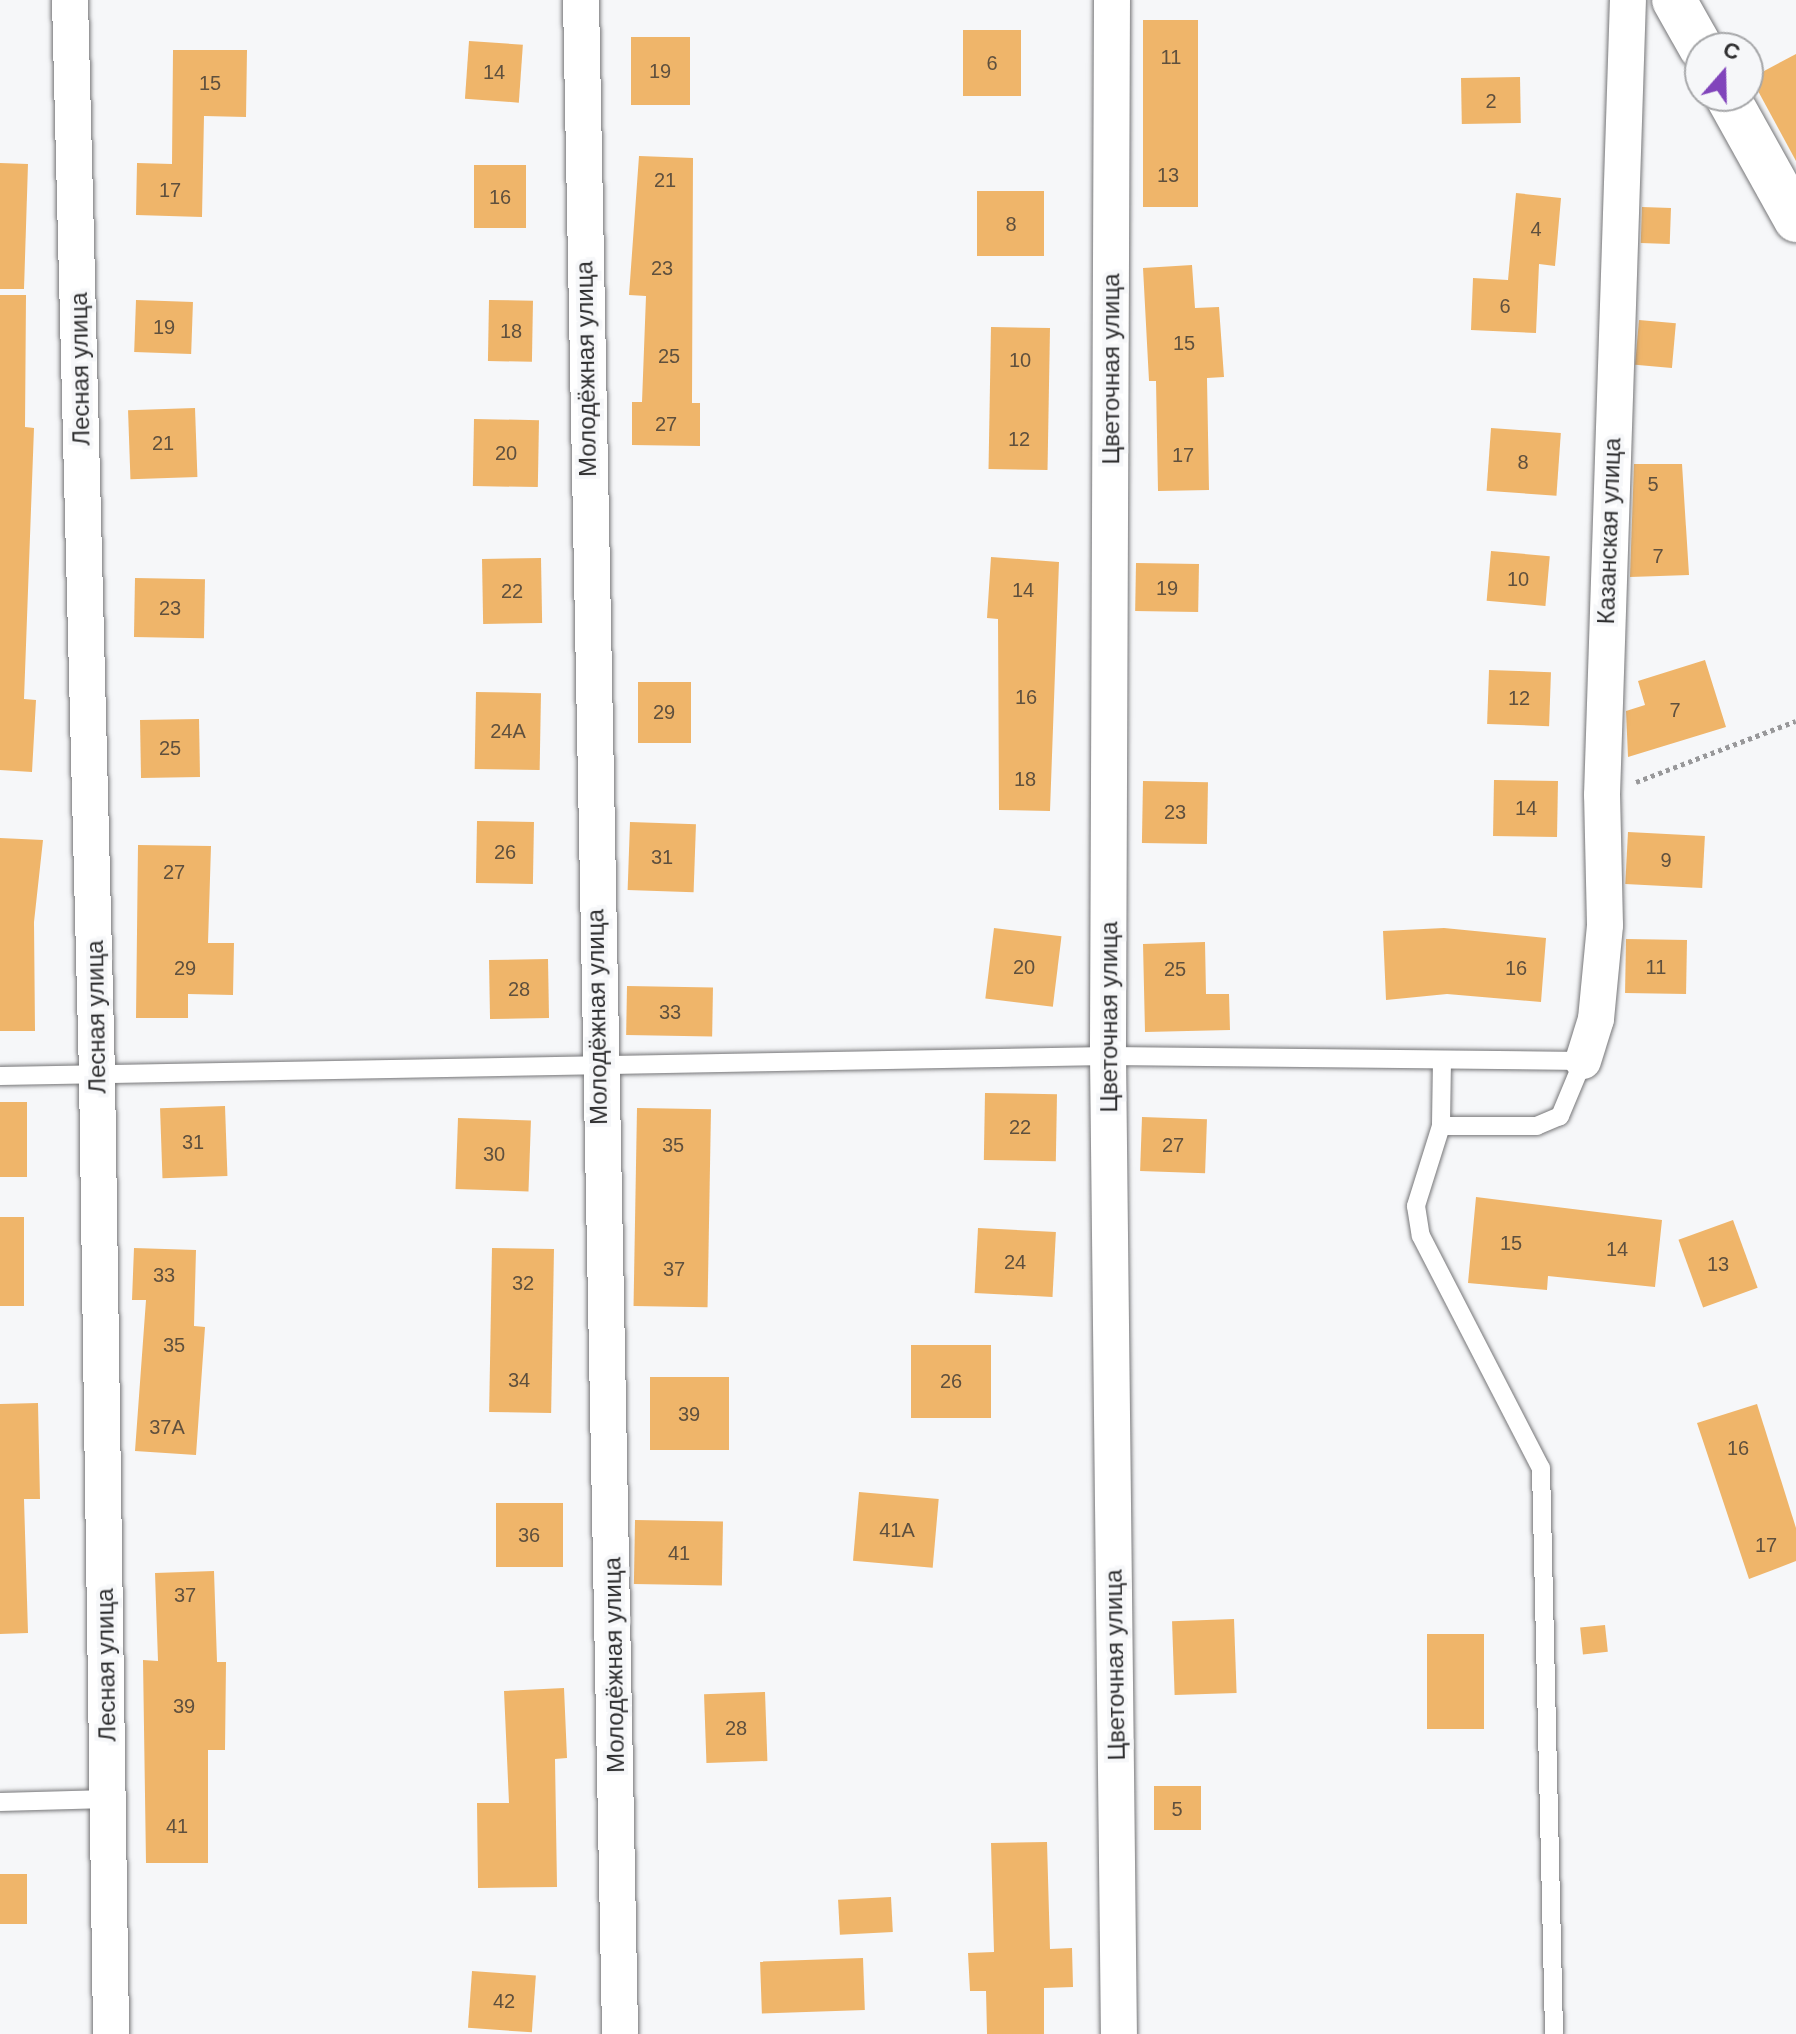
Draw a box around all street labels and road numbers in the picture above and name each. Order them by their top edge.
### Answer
street label: Молодёжная улица [570,261,602,477]
street label: Цветочная улица [1097,273,1125,465]
street label: Лесная улица [64,292,96,446]
street label: Казанская улица [1591,437,1627,625]
street label: Молодёжная улица [581,909,613,1125]
street label: Цветочная улица [1095,921,1123,1113]
street label: Лесная улица [80,940,112,1094]
street label: Молодёжная улица [598,1557,630,1773]
street label: Цветочная улица [1099,1569,1131,1761]
street label: Лесная улица [90,1588,122,1742]

